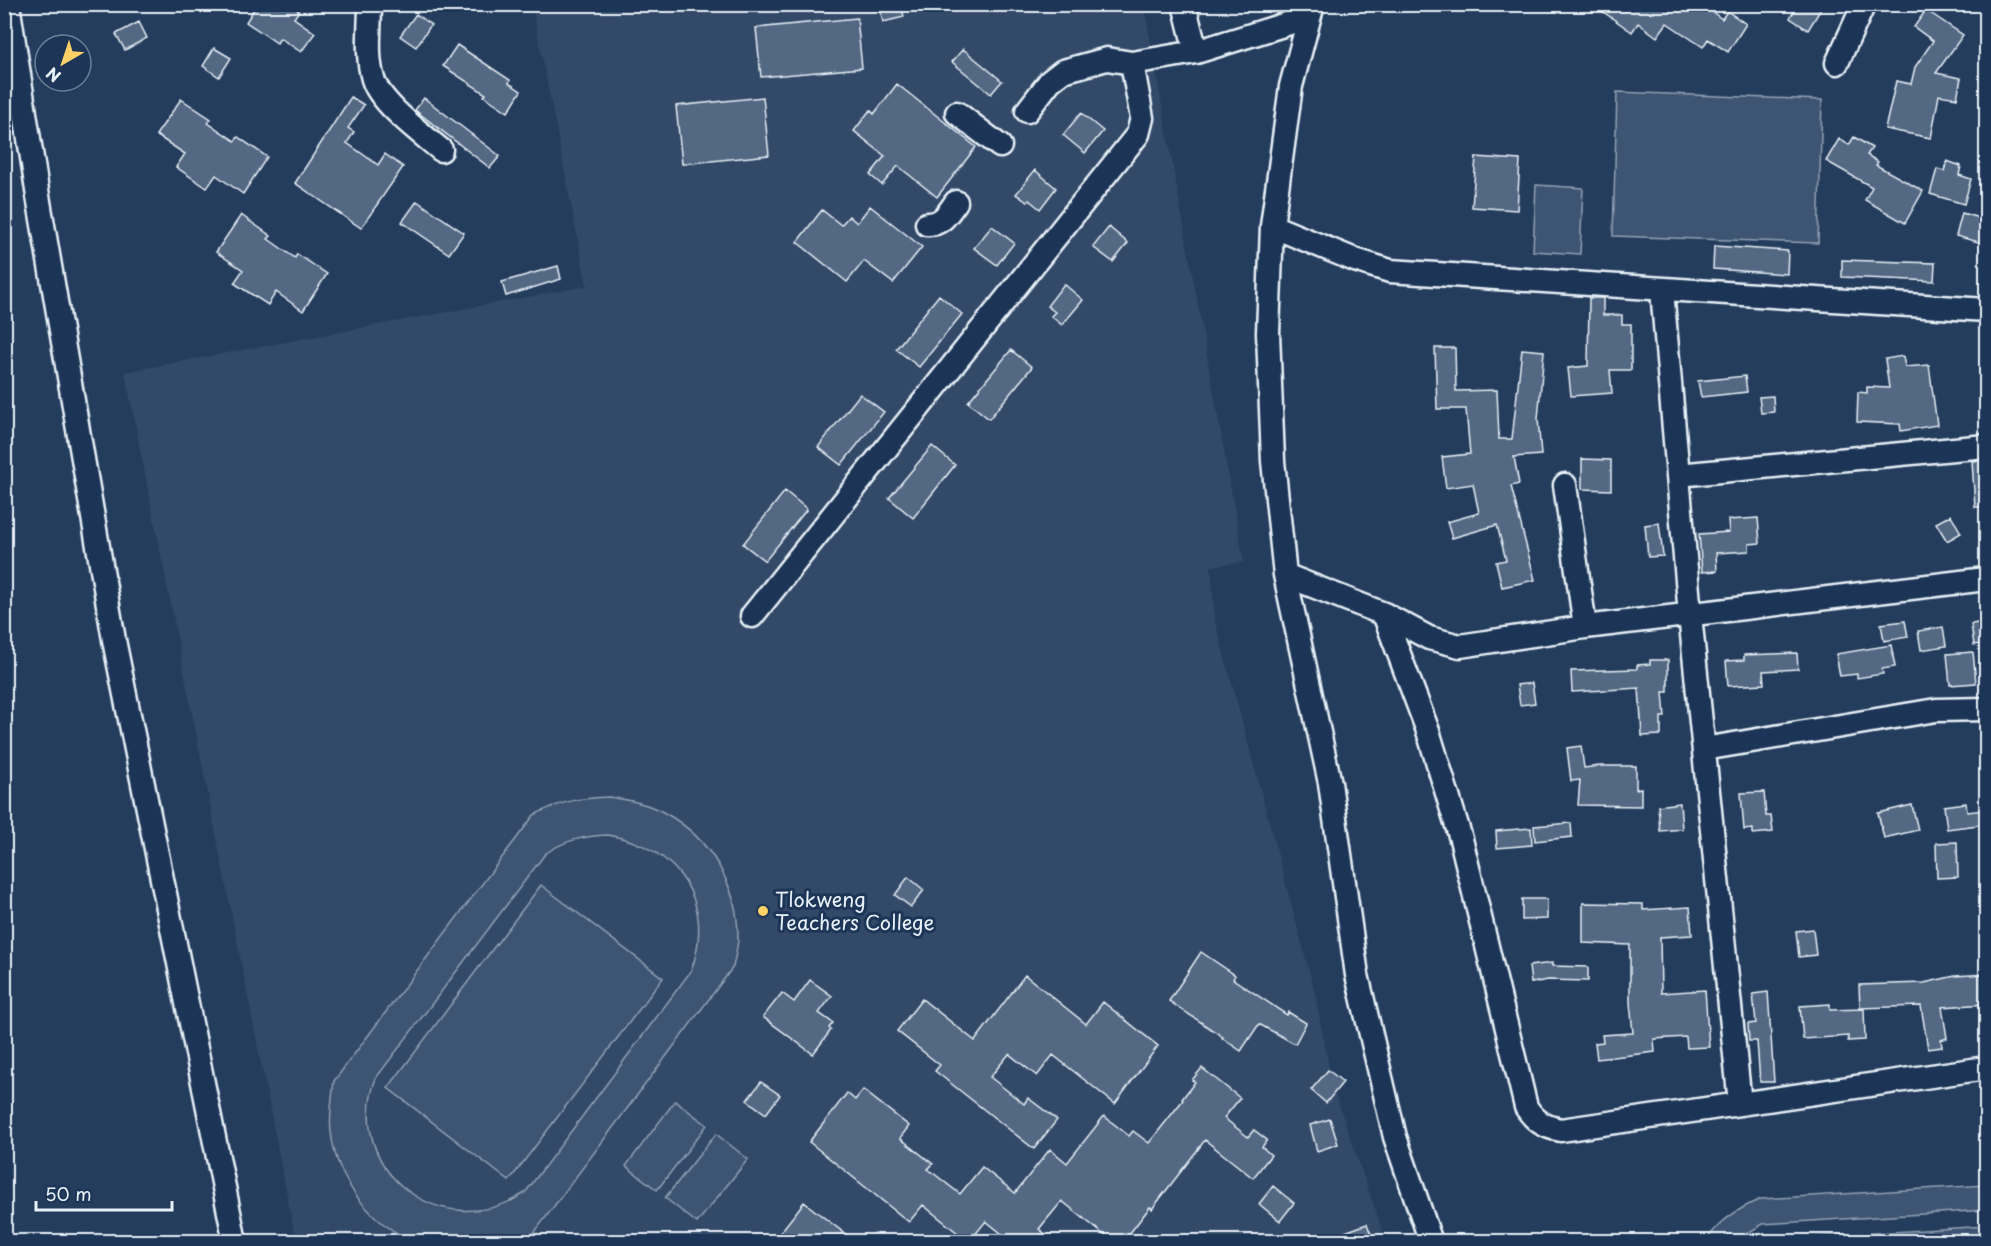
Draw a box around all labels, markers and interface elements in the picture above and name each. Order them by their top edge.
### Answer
north arrow [33,33,93,93]
text: N [40,62,65,89]
place label: Tlokweng Teachers College [775,884,934,937]
marker: Tlokweng Teachers College [756,904,770,918]
scale bar [36,1174,172,1212]
text: 50 m [45,1180,92,1207]

